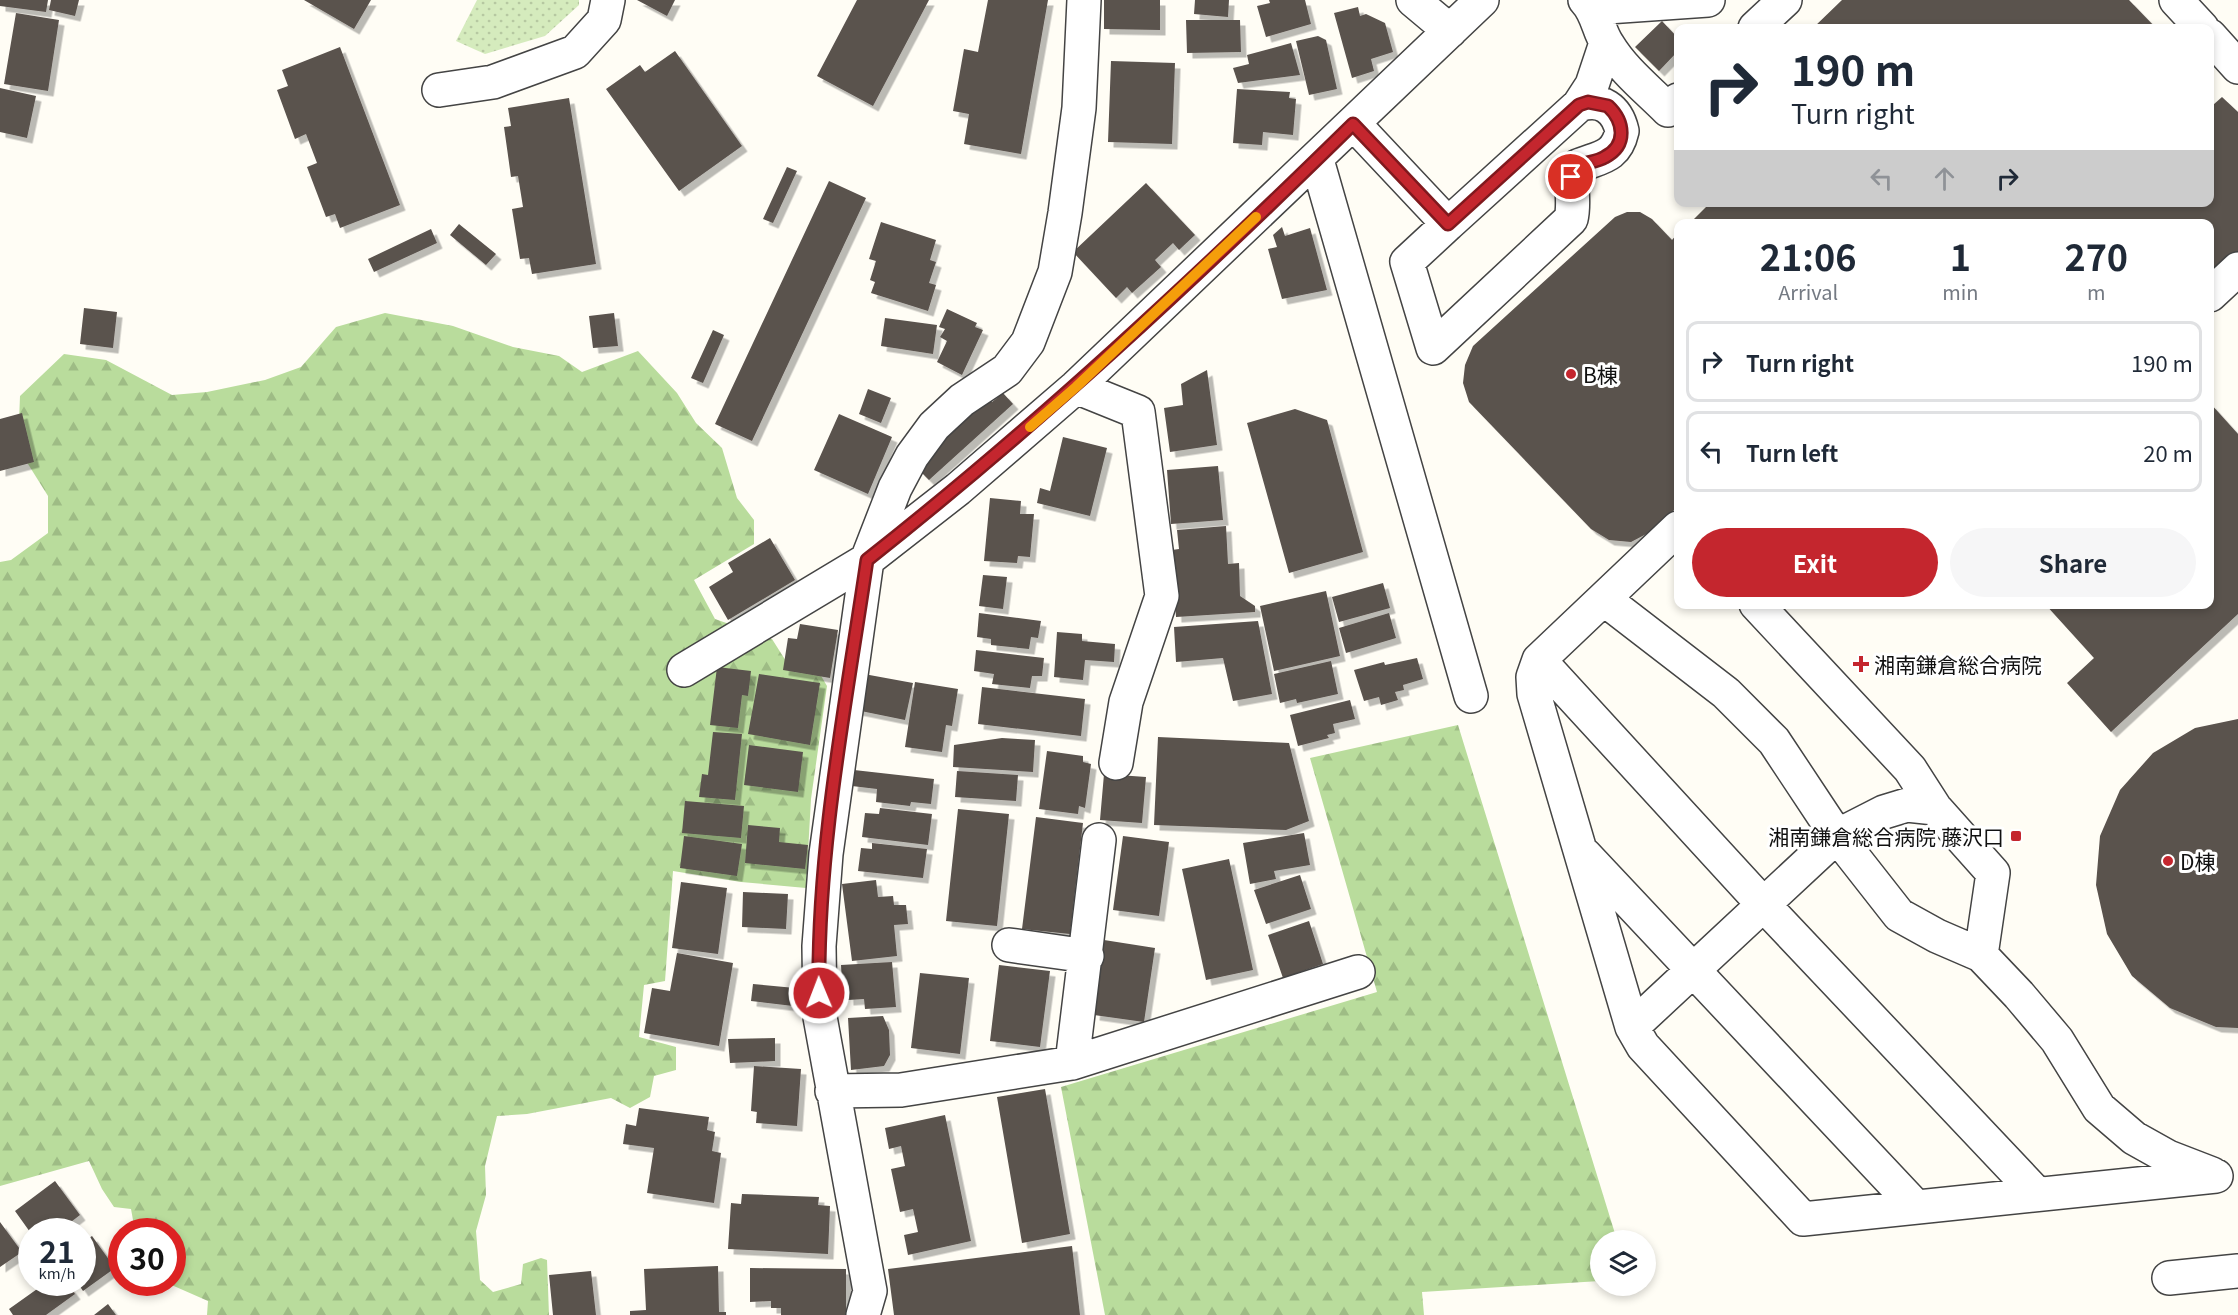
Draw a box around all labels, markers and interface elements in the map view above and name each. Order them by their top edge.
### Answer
text: 190 m [1791,37,1915,98]
icon: right [1692,48,1770,126]
text: Turn right [1791,93,1915,132]
pin [1545,151,1596,202]
icon: arrive [1554,160,1587,193]
icon: left [1865,162,1898,195]
icon: ahead [1928,162,1961,195]
icon: right [1991,162,2024,195]
text: 21:06 [1760,229,1857,281]
text: 1 [1950,229,1971,281]
text: 270 [2064,229,2128,281]
text: Arrival [1778,277,1838,306]
text: min [1942,277,1979,306]
text: m [2087,277,2106,306]
icon: right [1695,345,1728,378]
text: Turn right [1746,346,1854,378]
text: 190 m [2131,346,2193,378]
place label: B棟 [1583,359,1618,389]
marker: B棟 [1564,367,1578,381]
icon: left [1695,435,1728,468]
text: Turn left [1746,436,1838,468]
text: 20 m [2143,436,2193,468]
button: Exit [1692,528,1938,597]
button: Share [1950,528,2196,597]
place label: 湘南鎌倉総合病院 [1874,649,2042,679]
marker: 湘南鎌倉総合病院 [1852,655,1870,673]
place label: 湘南鎌倉総合病院 藤沢口 [1768,821,2004,851]
marker: 湘南鎌倉総合病院 藤沢口 [2009,829,2023,843]
place label: D棟 [2180,846,2215,876]
marker: D棟 [2161,854,2175,868]
position arrow [787,961,851,1025]
speed limit sign: 30 [108,1218,186,1296]
text: 21 [39,1228,75,1272]
map controls [1590,1230,1656,1296]
button: layers [1590,1230,1656,1296]
text: km/h [38,1262,76,1283]

